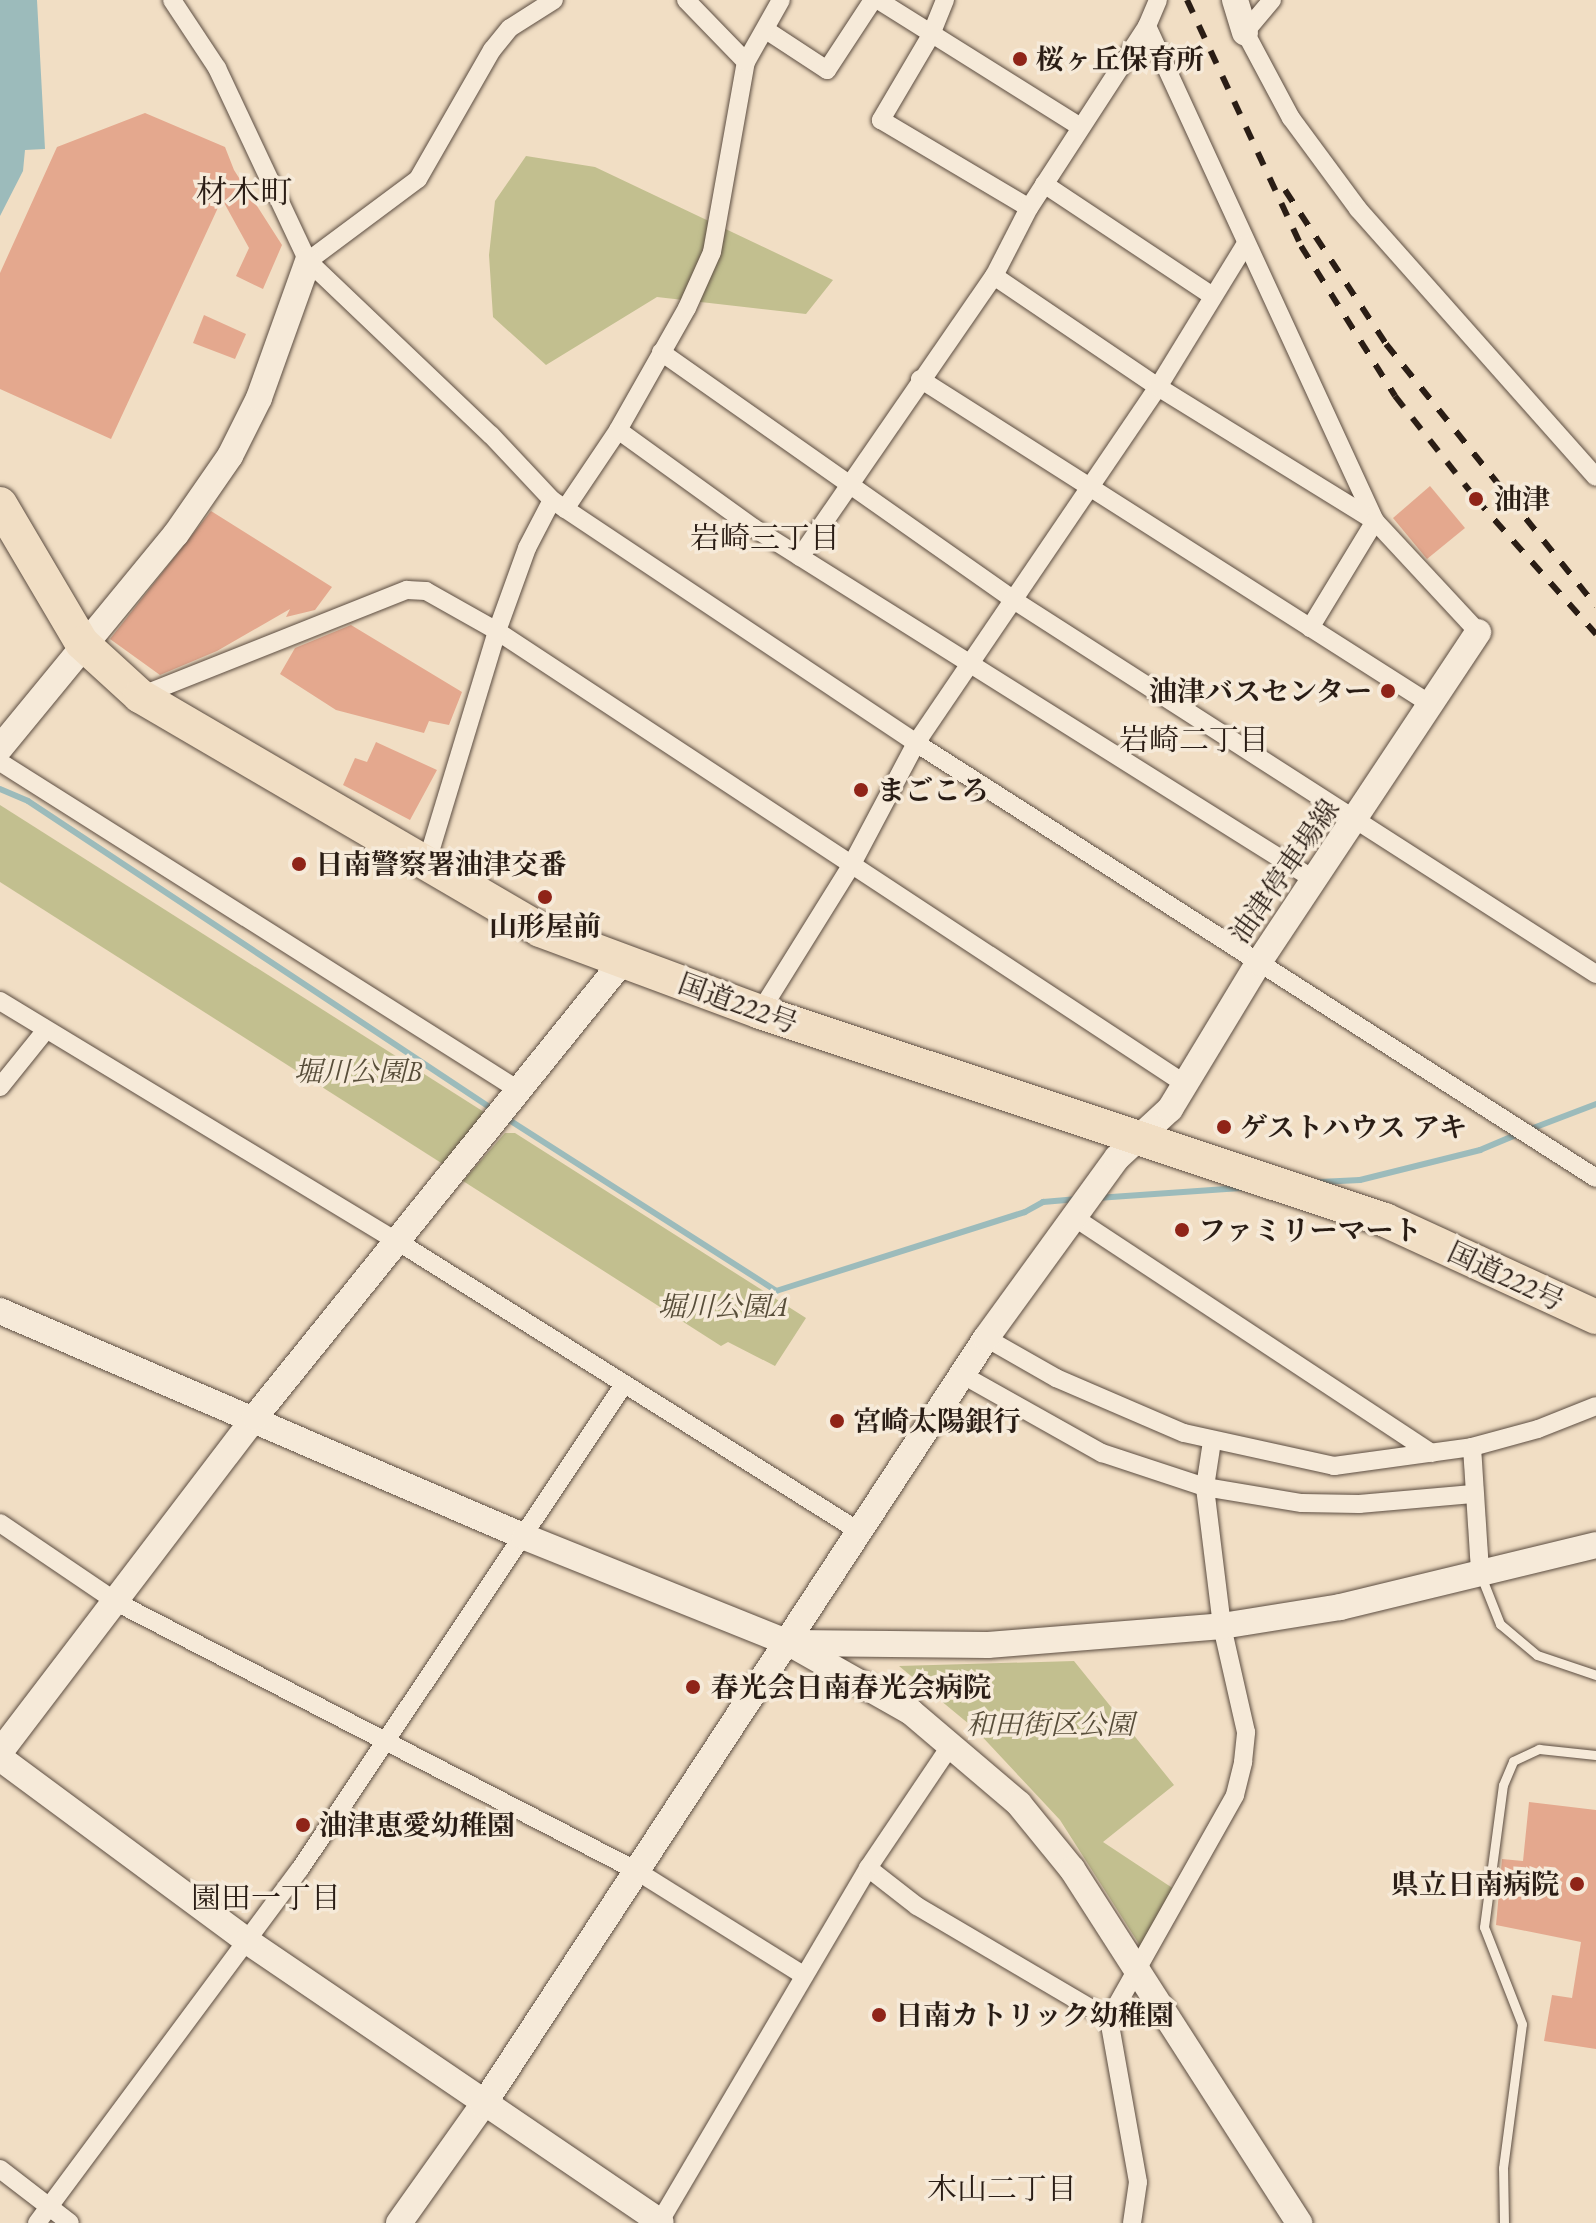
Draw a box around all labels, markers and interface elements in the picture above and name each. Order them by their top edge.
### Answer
place label: 桜ヶ丘保育所 [1036,42,1204,76]
marker: 桜ヶ丘保育所 [1011,50,1029,68]
district label: 材木町 [196,173,292,211]
place label: 油津 [1494,482,1550,516]
marker: 油津 [1465,488,1487,510]
district label: 岩崎三丁目 [690,520,840,556]
place label: 油津バスセンター [1148,674,1372,708]
marker: 油津バスセンター [1379,682,1397,700]
district label: 岩崎二丁目 [1119,722,1269,758]
place label: まごころ [877,773,989,807]
marker: まごころ [852,781,870,799]
street label: 油津停車場線 [1222,793,1346,949]
place label: 日南警察署油津交番 [315,847,567,881]
marker: 日南警察署油津交番 [290,855,308,873]
marker: 山形屋前 [536,888,554,906]
place label: 山形屋前 [489,909,601,943]
street label: 国道222号 [674,966,802,1040]
park label: 堀川公園B [294,1054,422,1088]
place label: ゲストハウス アキ [1240,1110,1471,1144]
marker: ゲストハウス アキ [1215,1118,1233,1136]
place label: ファミリーマート [1198,1213,1422,1247]
marker: ファミリーマート [1173,1221,1191,1239]
street label: 国道222号 [1443,1235,1569,1317]
park label: 堀川公園A [658,1289,788,1323]
place label: 宮崎太陽銀行 [853,1404,1021,1438]
marker: 宮崎太陽銀行 [828,1412,846,1430]
place label: 春光会日南春光会病院 [711,1670,991,1704]
marker: 春光会日南春光会病院 [682,1676,704,1698]
park label: 和田街区公園 [966,1707,1134,1741]
place label: 油津恵愛幼稚園 [319,1808,515,1842]
marker: 油津恵愛幼稚園 [294,1816,312,1834]
place label: 県立日南病院 [1391,1867,1559,1901]
marker: 県立日南病院 [1566,1873,1588,1895]
district label: 園田一丁目 [191,1880,341,1916]
place label: 日南カトリック幼稚園 [895,1998,1175,2032]
marker: 日南カトリック幼稚園 [870,2006,888,2024]
district label: 木山二丁目 [927,2171,1077,2207]

